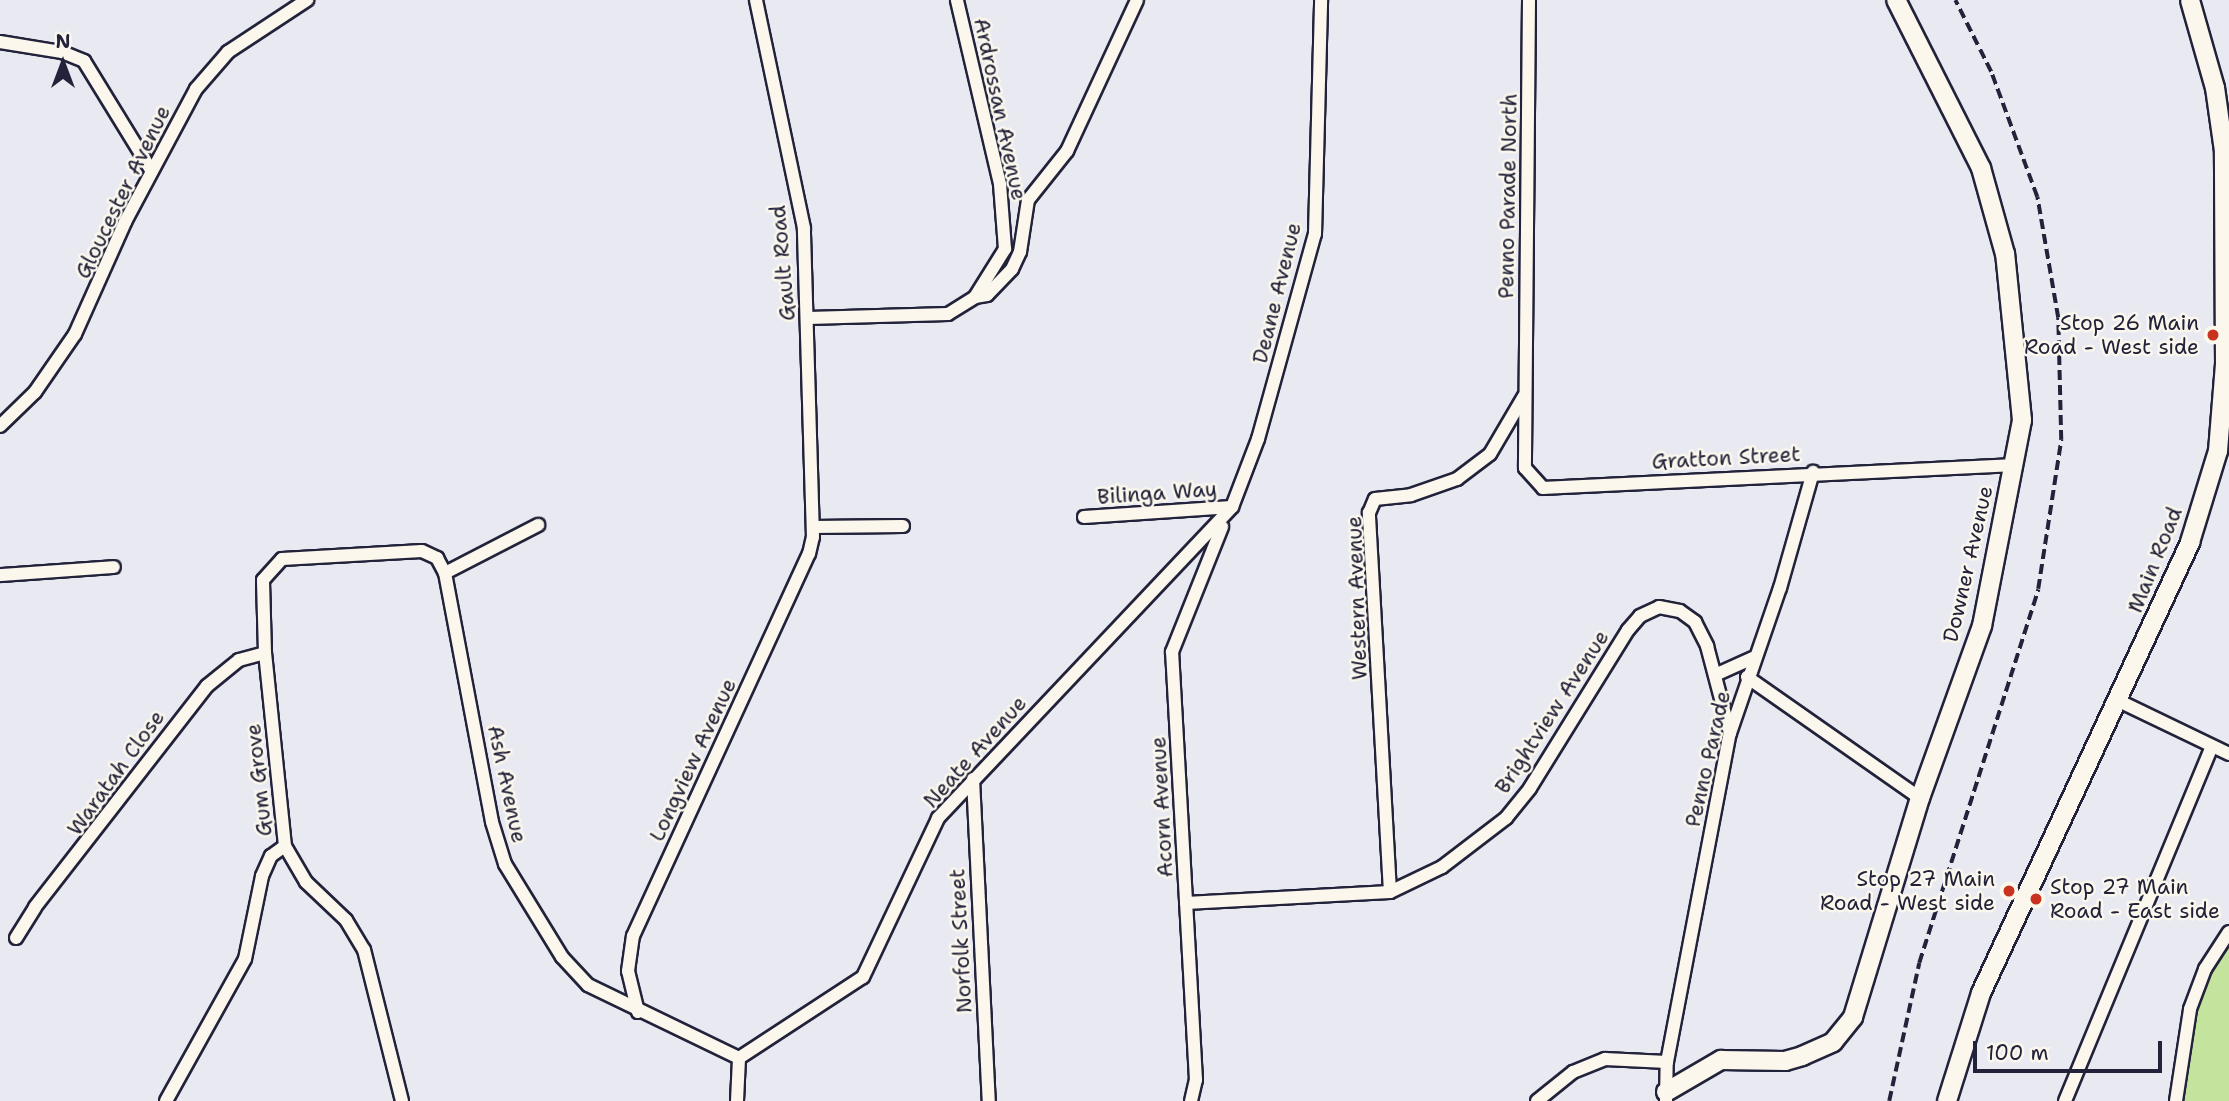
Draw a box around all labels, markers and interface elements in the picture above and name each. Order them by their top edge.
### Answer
street label: Ardrossan Avenue [968,16,1032,202]
north arrow [28,28,98,98]
text: N [55,29,71,54]
street label: Penno Parade North [1494,93,1522,299]
street label: Gloucester Avenue [70,101,176,283]
street label: Gault Road [765,204,801,322]
street label: Deane Avenue [1247,220,1307,366]
place label: Stop 26 Main Road - West side [2024,310,2199,360]
marker: Stop 26 Main Road - West side [2205,327,2221,343]
street label: Gratton Street [1651,442,1801,474]
street label: Bilinga Way [1096,476,1218,510]
street label: Downer Avenue [1938,483,1998,645]
street label: Main Road [2122,504,2188,616]
street label: Western Avenue [1342,516,1372,680]
street label: Brightview Avenue [1490,626,1614,798]
street label: Longview Avenue [644,675,742,845]
street label: Penno Parade [1680,689,1736,829]
street label: Neate Avenue [918,691,1032,813]
street label: Waratah Close [62,705,170,841]
street label: Gum Grove [241,722,277,838]
street label: Ash Avenue [482,723,532,845]
street label: Acorn Avenue [1146,736,1178,878]
place label: Stop 27 Main Road - West side [1820,866,1995,916]
street label: Norfolk Street [945,868,977,1014]
place label: Stop 27 Main Road - East side [2050,874,2220,924]
marker: Stop 27 Main Road - West side [2001,883,2017,899]
marker: Stop 27 Main Road - East side [2028,891,2044,907]
scale bar [1977,1028,2166,1072]
text: 100 m [1986,1039,2049,1067]

